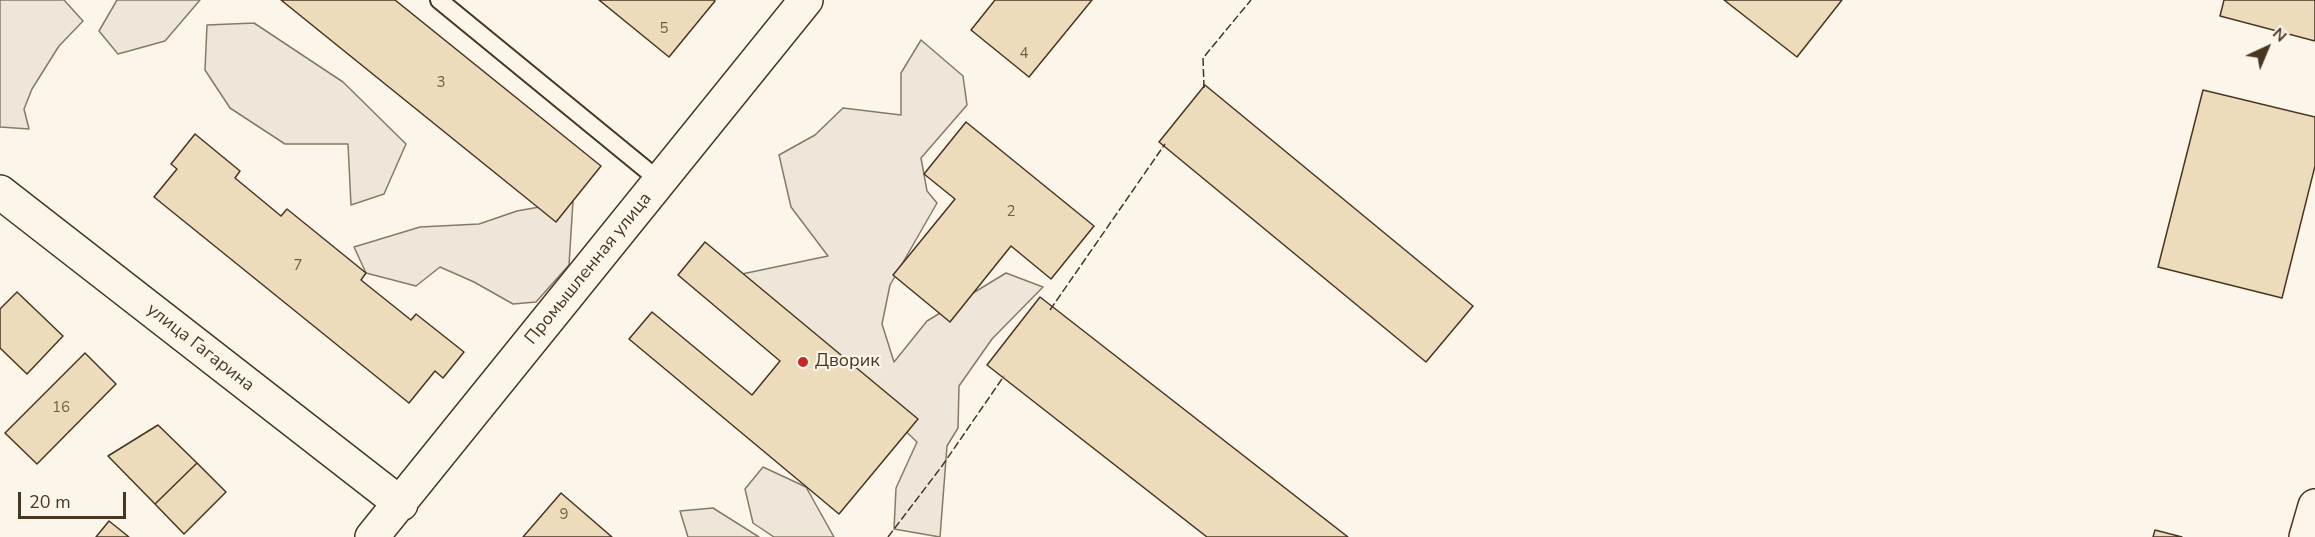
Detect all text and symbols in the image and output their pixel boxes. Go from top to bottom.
north arrow [2237,18,2297,78]
house number: 5 [660,20,668,38]
text: N [2268,23,2291,47]
house number: 4 [1020,45,1028,63]
house number: 3 [437,74,445,92]
street label: Промышленная улица [521,189,657,349]
house number: 2 [1007,203,1015,221]
house number: 7 [294,257,302,275]
street label: улица Гагарина [142,299,258,397]
place label: Дворик [815,351,880,373]
marker: Дворик [796,355,810,369]
house number: 16 [52,399,70,417]
scale bar [21,480,129,518]
text: 20 m [29,490,71,514]
house number: 9 [560,506,568,524]

